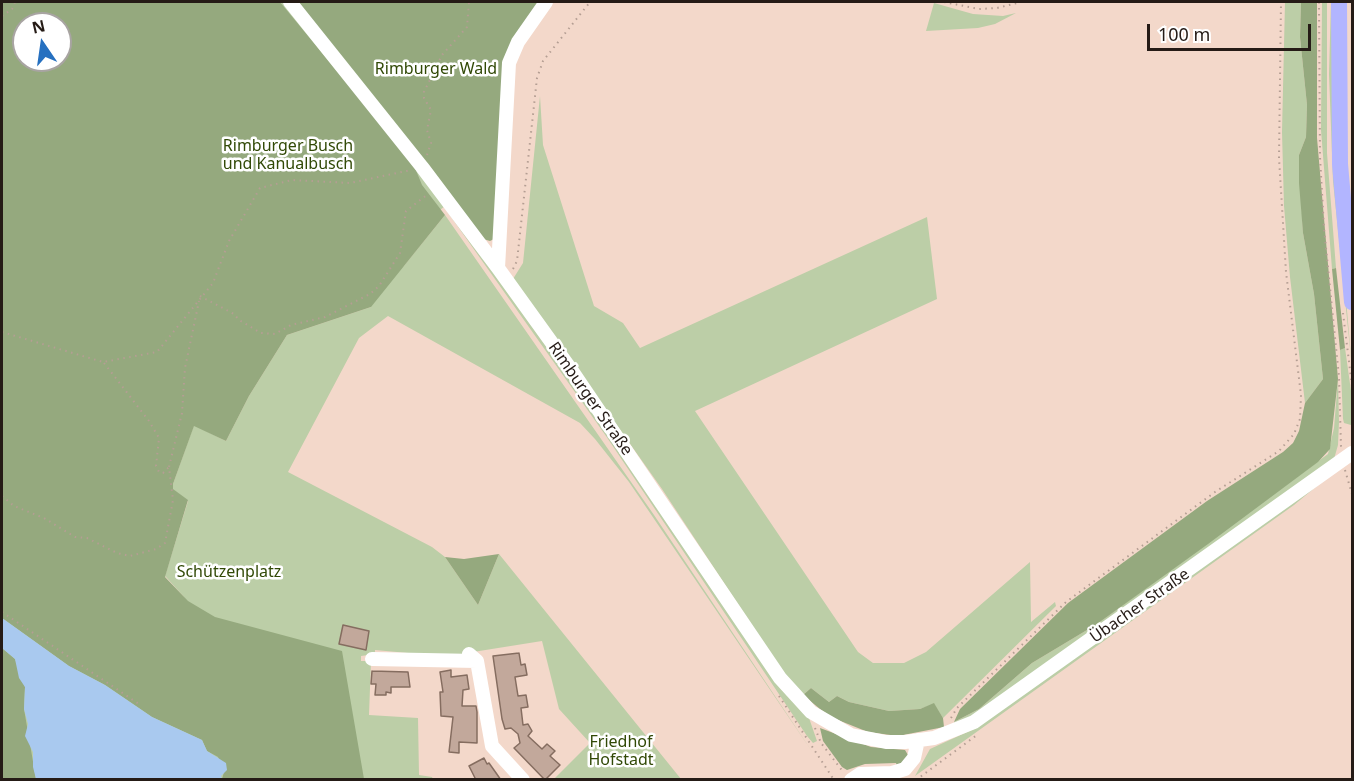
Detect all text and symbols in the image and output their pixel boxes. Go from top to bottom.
north arrow [12,12,72,72]
scale bar [1150,12,1314,50]
text: N [30,14,47,39]
text: 100 m [1158,22,1210,46]
park label: Rimburger Wald [375,59,497,79]
park label: Rimburger Busch und Kanualbusch [223,136,353,174]
street label: Rimburger Straße [544,339,636,459]
park label: Schützenplatz [177,562,281,582]
street label: Übacher Straße [1087,565,1193,647]
park label: Friedhof Hofstadt [588,732,654,770]

